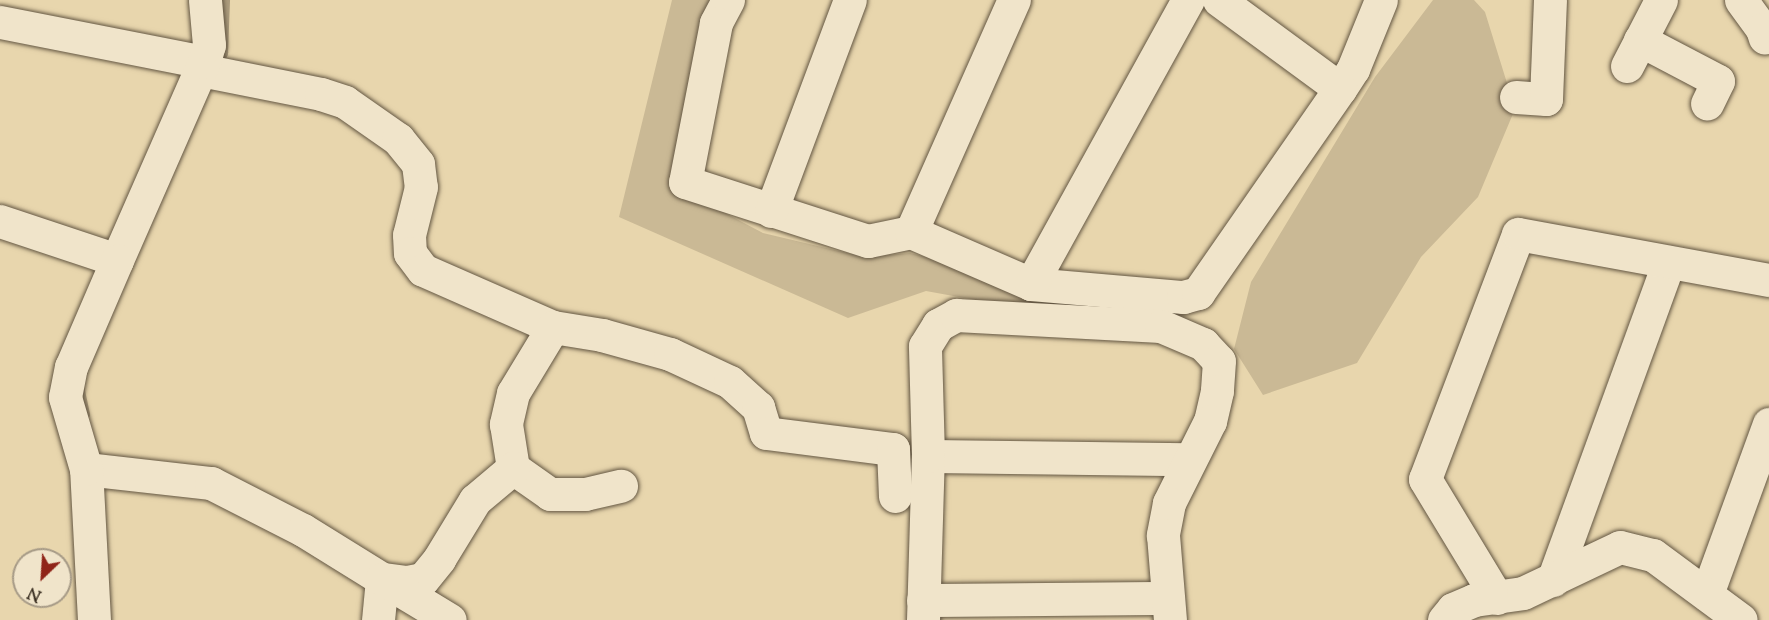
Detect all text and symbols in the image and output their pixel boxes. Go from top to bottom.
north arrow [12,548,72,608]
text: N [24,580,46,606]

